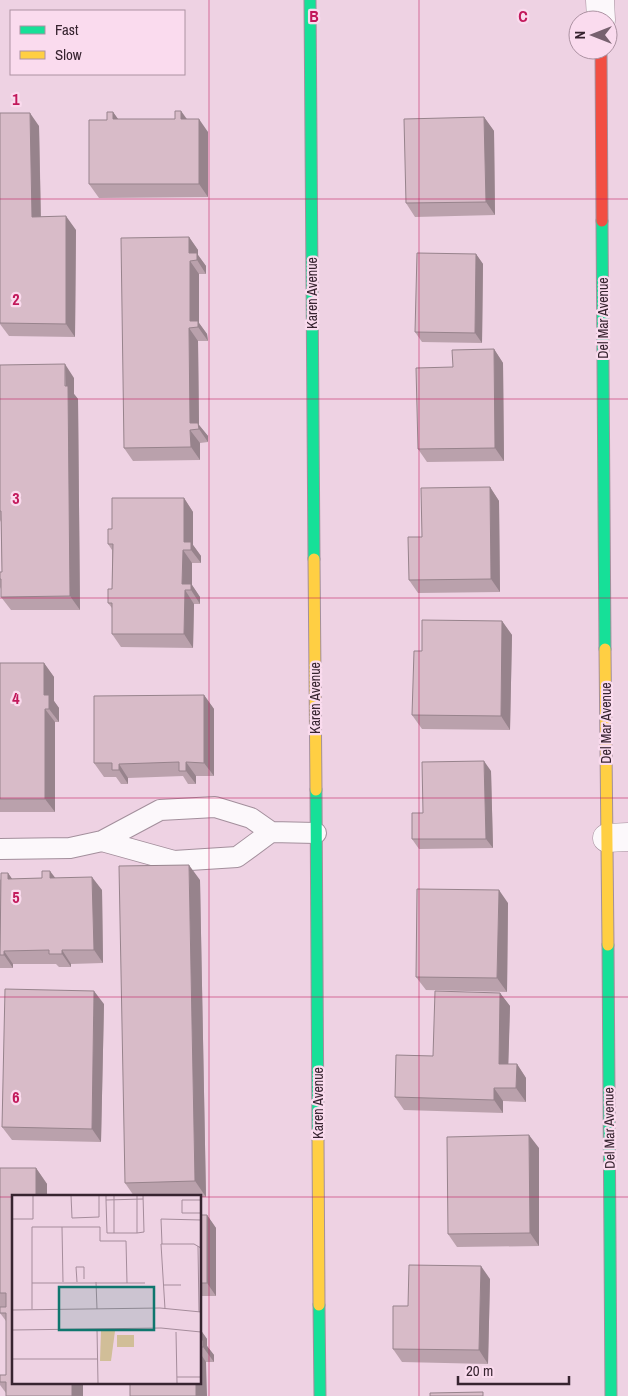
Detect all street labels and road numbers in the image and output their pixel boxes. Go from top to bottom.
street label: Karen Avenue [303,257,321,329]
street label: Del Mar Avenue [594,277,612,359]
street label: Karen Avenue [306,662,324,734]
street label: Del Mar Avenue [597,682,615,764]
street label: Karen Avenue [309,1067,327,1139]
street label: Del Mar Avenue [599,1087,619,1169]

